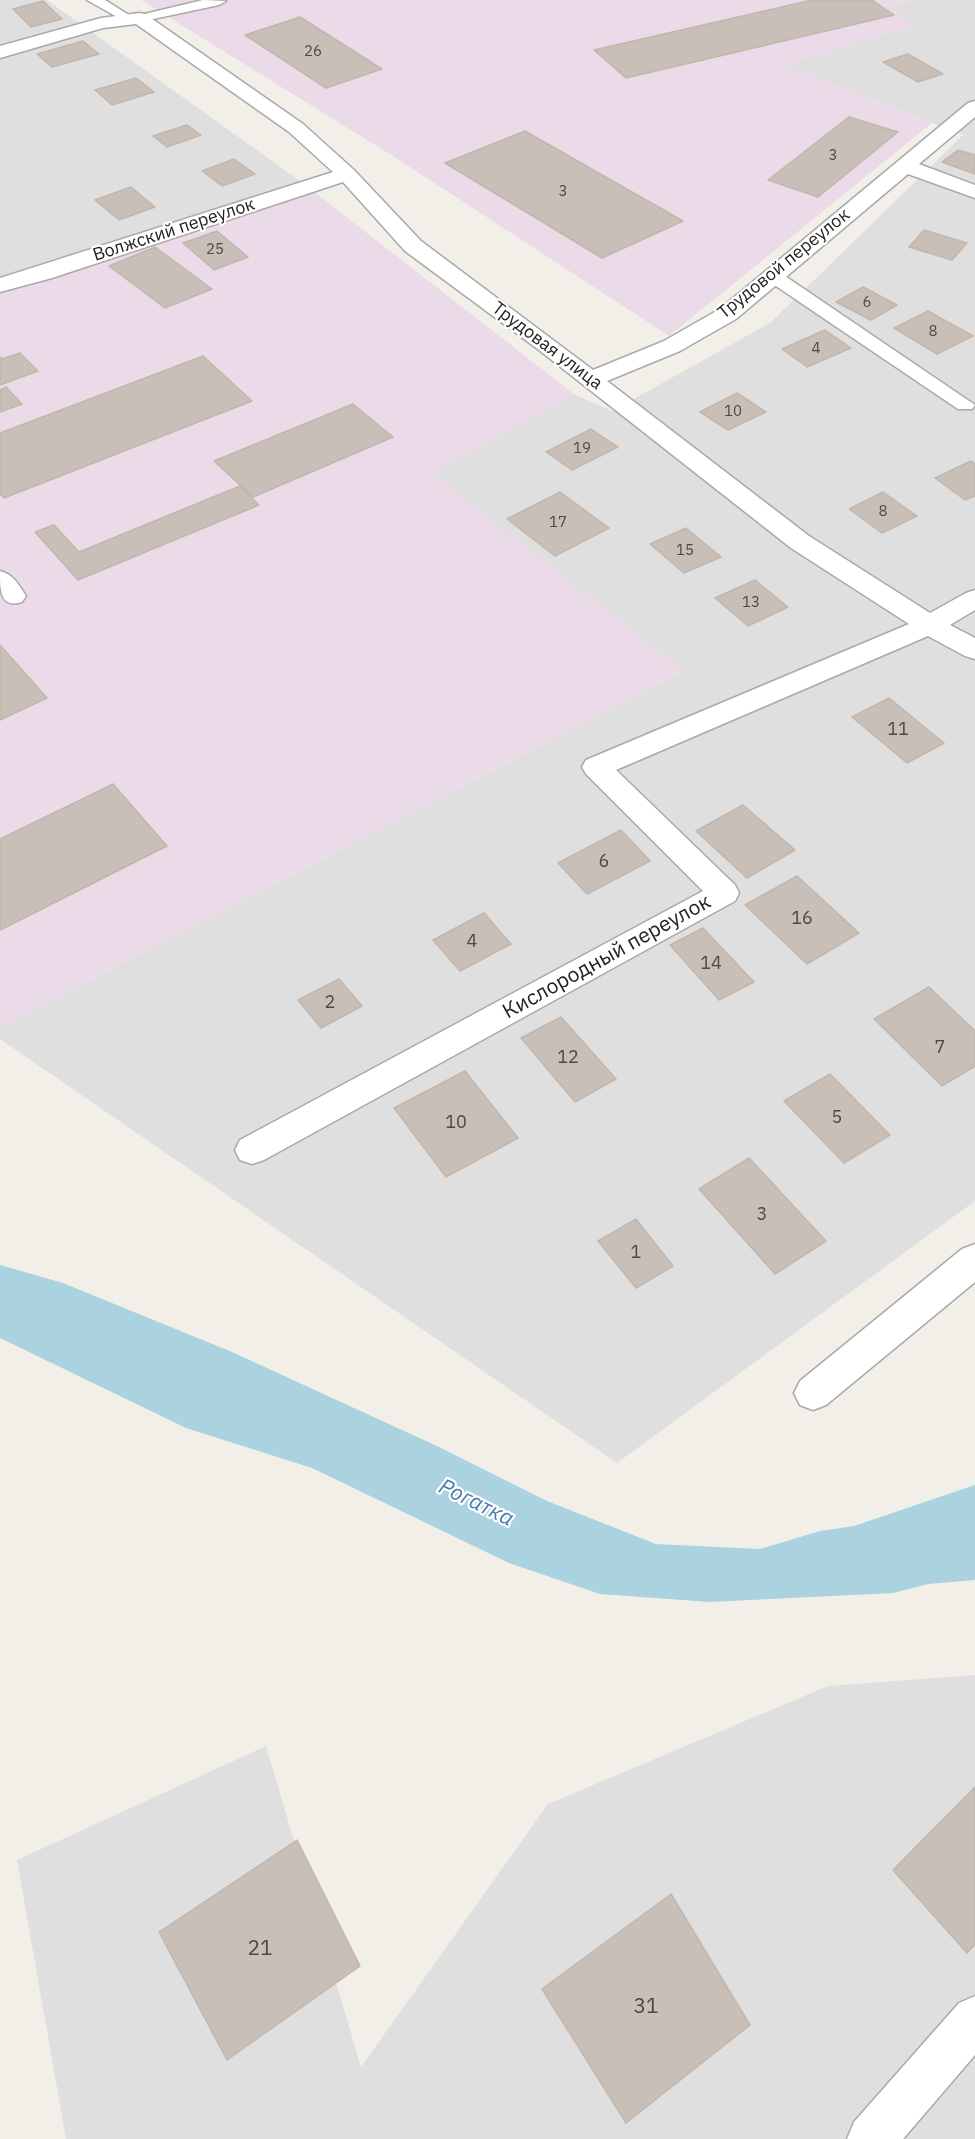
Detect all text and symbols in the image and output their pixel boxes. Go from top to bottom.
house number: 26 [304,43,322,61]
house number: 3 [829,147,837,165]
house number: 3 [559,183,567,201]
street label: Волжский переулок [90,194,258,266]
street label: Трудовой переулок [714,204,854,324]
house number: 25 [206,241,224,259]
house number: 6 [863,294,871,312]
street label: Трудовая улица [488,297,606,395]
house number: 8 [929,323,937,341]
house number: 4 [812,340,820,358]
house number: 10 [724,403,742,421]
house number: 19 [573,440,591,458]
house number: 8 [879,503,887,521]
house number: 17 [549,514,567,532]
house number: 15 [676,542,694,560]
house number: 13 [742,594,760,612]
house number: 11 [887,719,909,741]
house number: 6 [599,851,609,873]
street label: Кислородный переулок [499,889,715,1025]
house number: 16 [791,908,813,930]
house number: 4 [467,931,477,953]
house number: 14 [700,953,722,975]
house number: 2 [325,992,335,1014]
house number: 7 [935,1037,945,1059]
house number: 12 [557,1047,579,1069]
house number: 5 [832,1107,842,1129]
house number: 10 [445,1112,467,1134]
house number: 3 [757,1204,767,1226]
house number: 1 [631,1242,641,1264]
water label: Рогатка [434,1474,518,1532]
house number: 21 [247,1936,273,1962]
house number: 31 [633,1994,659,2020]

